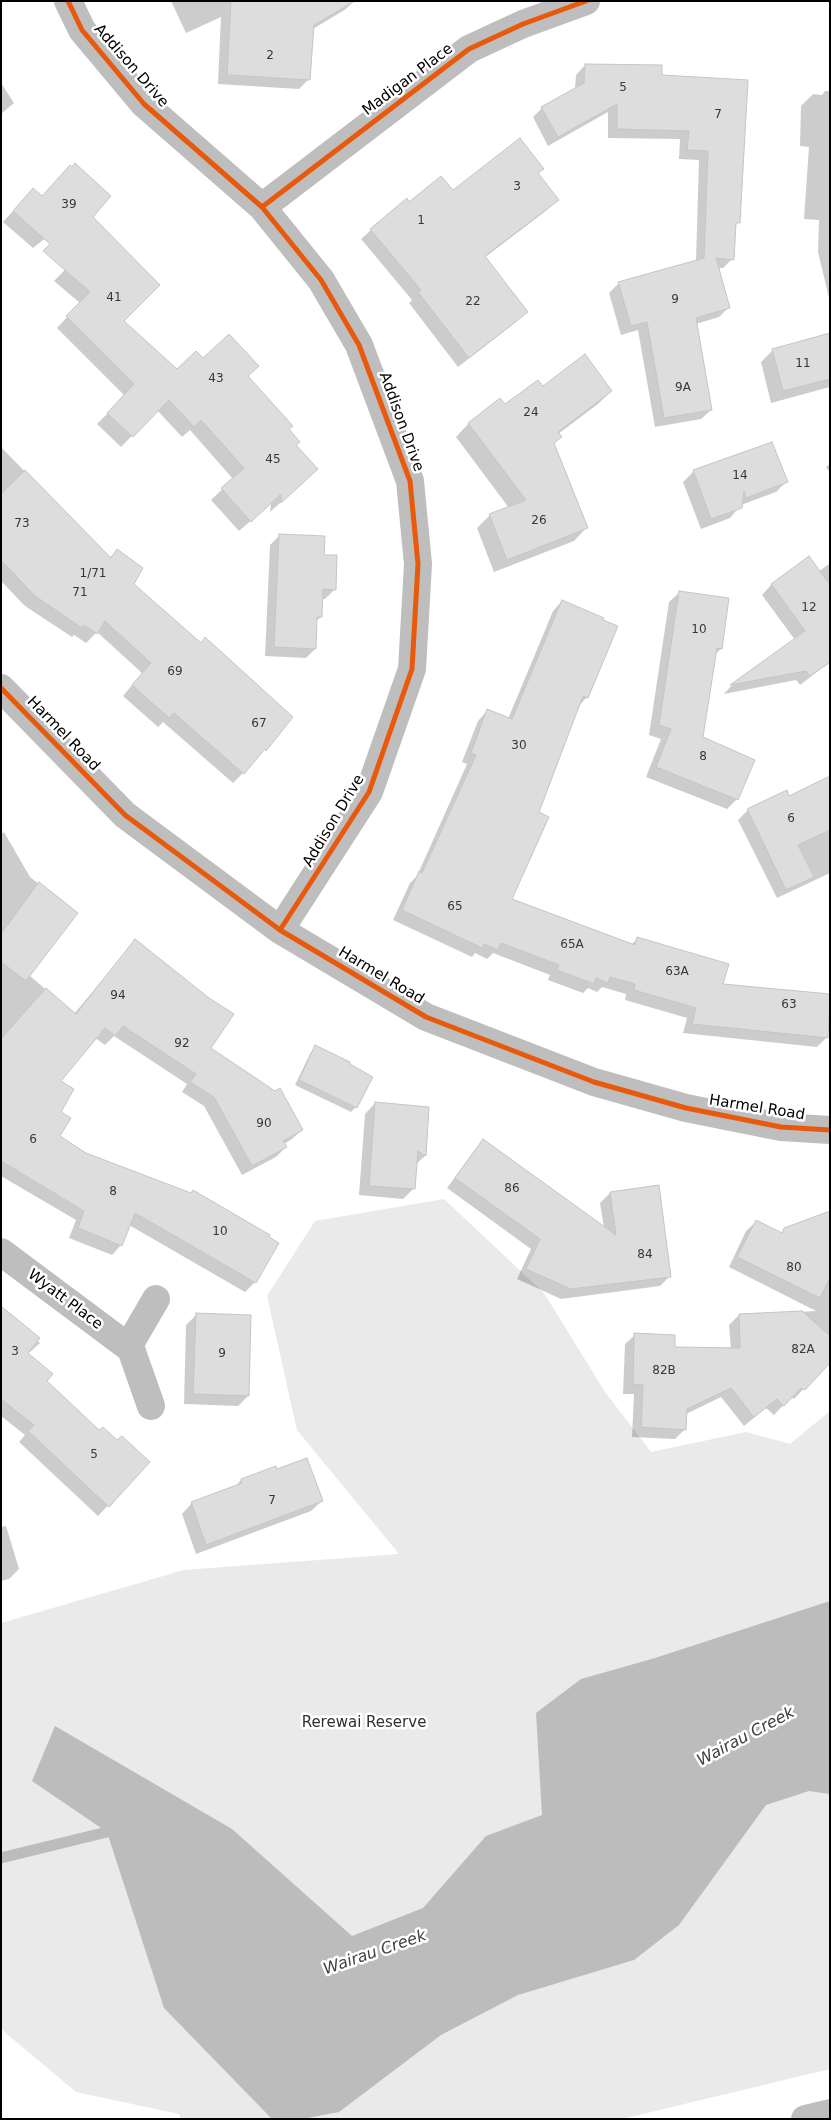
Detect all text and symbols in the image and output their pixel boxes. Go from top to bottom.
street label: Addison Drive [90,21,172,111]
street label: Madigan Place [359,40,457,120]
house number: 2 [266,49,274,63]
house number: 5 [619,81,627,95]
house number: 7 [714,108,722,122]
house number: 3 [513,180,521,194]
house number: 39 [61,198,77,212]
house number: 1 [417,214,425,228]
house number: 41 [106,291,122,305]
house number: 9 [671,293,679,307]
house number: 22 [465,295,481,309]
house number: 11 [795,357,811,371]
street label: Addison Drive [375,370,427,474]
house number: 43 [208,372,224,386]
house number: 9A [675,381,691,395]
house number: 24 [523,406,539,420]
house number: 45 [265,453,281,467]
house number: 14 [732,469,748,483]
house number: 26 [531,514,547,528]
house number: 73 [14,517,30,531]
house number: 1/71 [80,567,106,581]
house number: 71 [72,586,88,600]
house number: 12 [801,601,817,615]
house number: 10 [691,623,707,637]
house number: 69 [167,665,183,679]
street label: Harmel Road [23,693,103,775]
house number: 67 [251,717,267,731]
house number: 30 [511,739,527,753]
house number: 8 [699,750,707,764]
street label: Addison Drive [299,772,369,870]
house number: 6 [787,812,795,826]
house number: 65 [447,900,463,914]
house number: 65A [560,938,584,952]
street label: Harmel Road [335,943,427,1009]
house number: 63A [665,965,689,979]
house number: 94 [110,989,126,1003]
house number: 63 [781,998,797,1012]
house number: 92 [174,1037,190,1051]
street label: Harmel Road [708,1092,806,1124]
house number: 90 [256,1117,272,1131]
house number: 6 [29,1133,37,1147]
house number: 86 [504,1182,520,1196]
house number: 8 [109,1185,117,1199]
house number: 10 [212,1225,228,1239]
house number: 84 [637,1248,653,1262]
house number: 80 [786,1261,802,1275]
street label: Wyatt Place [24,1266,106,1334]
house number: 82A [791,1343,815,1357]
house number: 3 [11,1345,19,1359]
house number: 9 [218,1347,226,1361]
house number: 82B [652,1364,676,1378]
house number: 5 [90,1448,98,1462]
house number: 7 [268,1494,276,1508]
water label: Wairau Creek [694,1703,798,1771]
park label: Rerewai Reserve [302,1714,426,1732]
water label: Wairau Creek [321,1926,429,1980]

